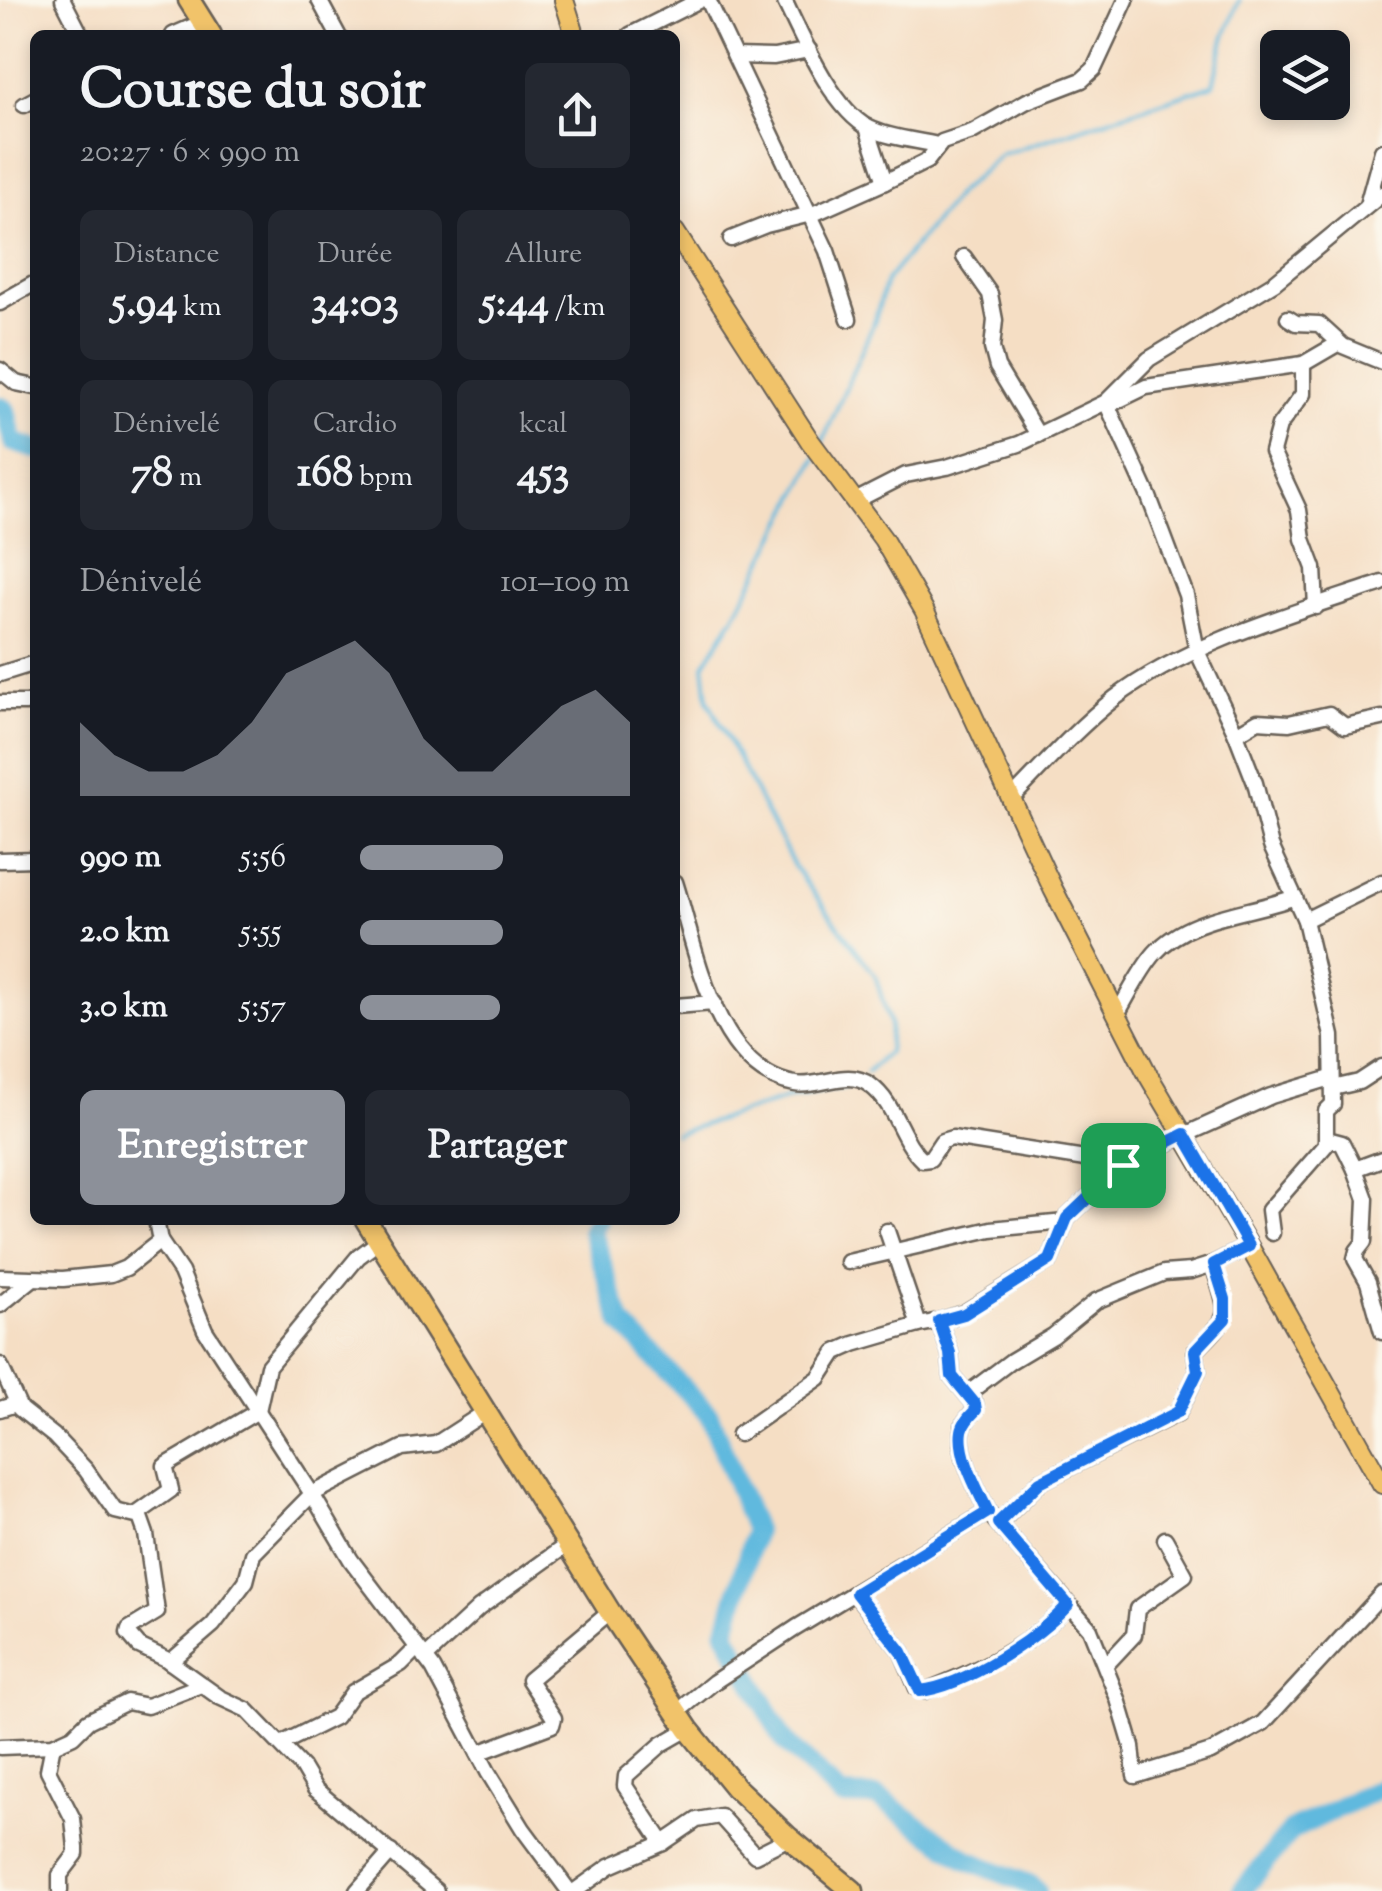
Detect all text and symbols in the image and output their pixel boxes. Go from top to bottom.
map controls [1260,30,1350,120]
button: layers [1260,30,1350,120]
text: Course du soir [80,53,426,132]
button: share [525,63,630,168]
text: 20:27 · 6 × 990 m [80,130,300,176]
text: Distance [114,235,219,275]
text: Durée [318,235,392,275]
text: Allure [504,235,582,275]
text: 5.94 [112,275,177,335]
text: 34:03 [311,275,399,335]
text: 5:44 [481,275,549,335]
text: km [177,288,222,328]
text: /km [549,288,605,328]
text: Dénivelé [113,405,220,445]
text: Cardio [313,405,397,445]
text: kcal [519,405,567,445]
text: 78 [131,445,173,505]
text: 168 [297,445,353,505]
text: 453 [517,445,570,505]
text: m [173,458,202,498]
text: bpm [353,458,413,498]
text: Dénivelé [80,560,202,606]
text: 101–109 m [500,560,630,606]
text: 990 m [80,835,161,881]
text: 5:56 [240,835,286,881]
text: 2.0 km [80,910,170,956]
text: 5:55 [240,910,281,956]
text: 3.0 km [80,985,168,1031]
text: 5:57 [240,985,286,1031]
button: Enregistrer [80,1090,345,1205]
button: Partager [365,1090,630,1205]
pin [1081,1123,1166,1208]
icon: arrive [1096,1138,1151,1193]

